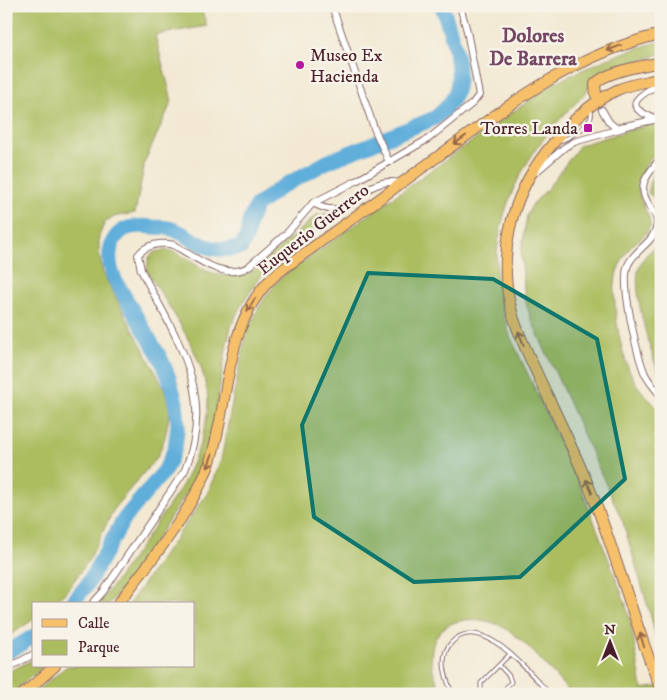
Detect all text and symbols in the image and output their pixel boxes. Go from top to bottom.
district label: Dolores De Barrera [489,24,577,72]
one-way arrow [607,44,622,53]
place label: Museo Ex Hacienda [310,45,383,88]
marker: Museo Ex Hacienda [294,59,306,71]
place label: Torres Landa [480,118,578,140]
marker: Torres Landa [582,122,594,134]
one-way arrow [453,135,467,145]
street label: Euquerio Guerrero [253,179,374,280]
one-way arrow [246,297,256,311]
one-way arrow [516,331,525,347]
one-way arrow [205,453,214,468]
one-way arrow [583,479,593,494]
legend [32,602,195,668]
text: Calle [78,614,110,633]
north arrow [584,618,634,668]
text: N [604,621,616,639]
one-way arrow [637,632,647,648]
text: Parque [78,638,119,657]

